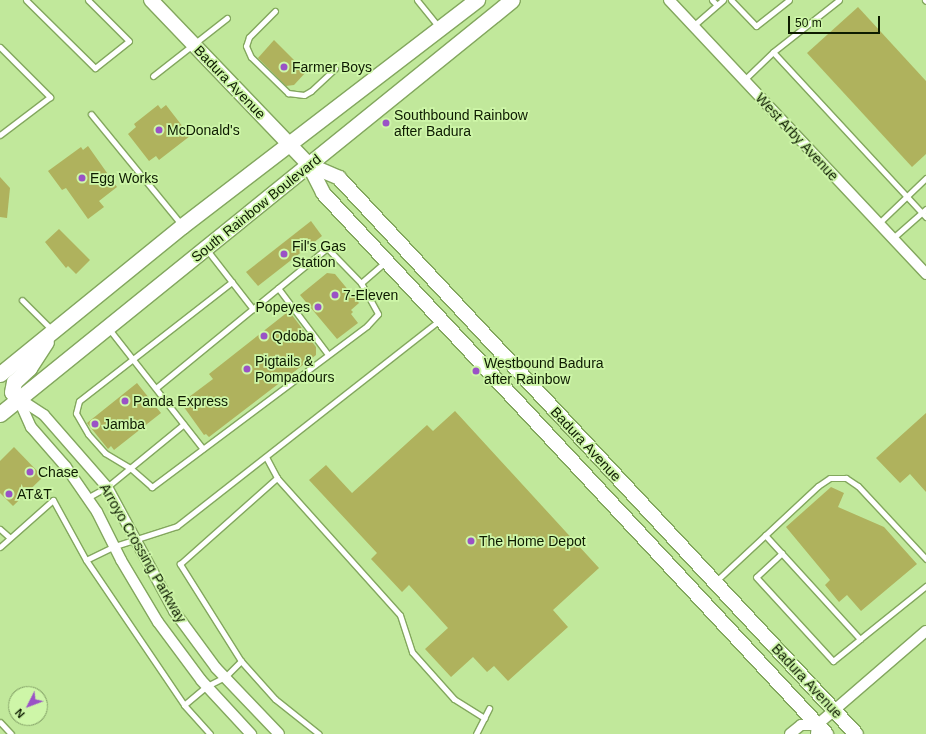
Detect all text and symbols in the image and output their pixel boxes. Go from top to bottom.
scale bar [790,8,882,34]
text: 50 m [795,16,822,30]
street label: Badura Avenue [191,42,269,122]
place label: Farmer Boys [292,59,372,75]
marker: Farmer Boys [279,62,289,72]
street label: West Arby Avenue [751,89,843,185]
place label: Southbound Rainbow after Badura [394,107,528,140]
marker: Southbound Rainbow after Badura [381,118,391,128]
place label: McDonald's [167,122,240,138]
marker: McDonald's [154,125,164,135]
street label: South Rainbow Boulevard [188,151,324,265]
place label: Egg Works [90,170,158,186]
marker: Egg Works [77,173,87,183]
place label: Fil's Gas Station [292,238,346,270]
marker: Fil's Gas Station [279,249,289,259]
place label: 7-Eleven [343,287,398,303]
marker: 7-Eleven [330,290,340,300]
place label: Popeyes [256,299,310,315]
marker: Popeyes [313,302,323,312]
place label: Qdoba [272,328,314,344]
marker: Qdoba [259,331,269,341]
place label: Pigtails & Pompadours [255,353,334,386]
place label: Westbound Badura after Rainbow [484,355,604,388]
marker: Pigtails & Pompadours [242,364,252,374]
marker: Westbound Badura after Rainbow [471,366,481,376]
place label: Panda Express [133,393,228,409]
marker: Panda Express [120,396,130,406]
street label: Badura Avenue [547,403,625,485]
place label: Jamba [103,416,145,432]
marker: Jamba [90,419,100,429]
place label: Chase [38,464,78,480]
marker: Chase [25,467,35,477]
street label: Arroyo Crossing Parkway [96,480,190,626]
place label: AT&T [17,486,52,502]
marker: AT&T [4,489,14,499]
place label: The Home Depot [479,533,586,549]
marker: The Home Depot [466,536,476,546]
street label: Badura Avenue [768,640,846,722]
north arrow [8,686,48,726]
text: N [13,706,27,720]

